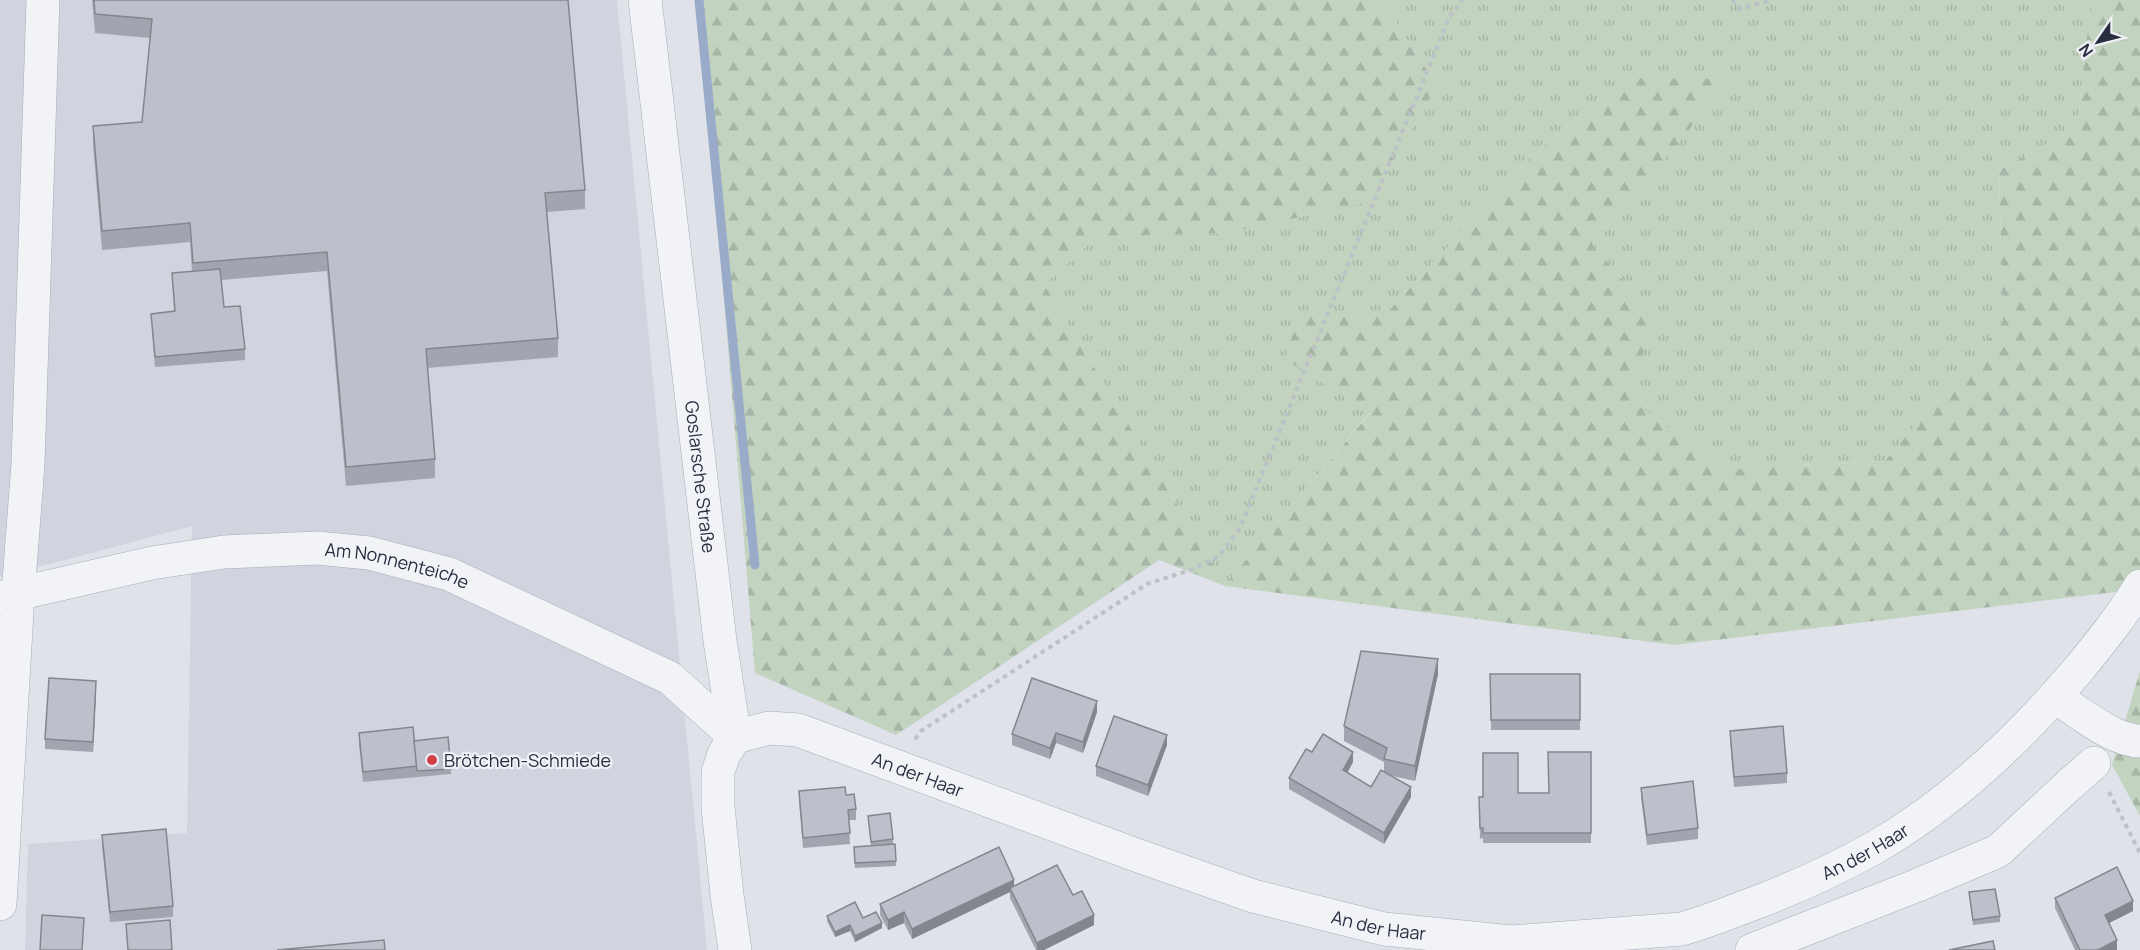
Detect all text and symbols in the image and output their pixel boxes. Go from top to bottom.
north arrow [2068,12,2128,72]
text: N [2073,40,2098,62]
street label: Goslarsche Straße [680,399,722,554]
street label: Am Nonnenteiche [324,537,473,594]
street label: An der Haar [869,746,967,802]
place label: Brötchen-Schmiede [444,748,611,772]
marker: Brötchen-Schmiede [425,753,439,767]
street label: An der Haar [1818,817,1914,885]
street label: An der Haar [1329,904,1428,945]

